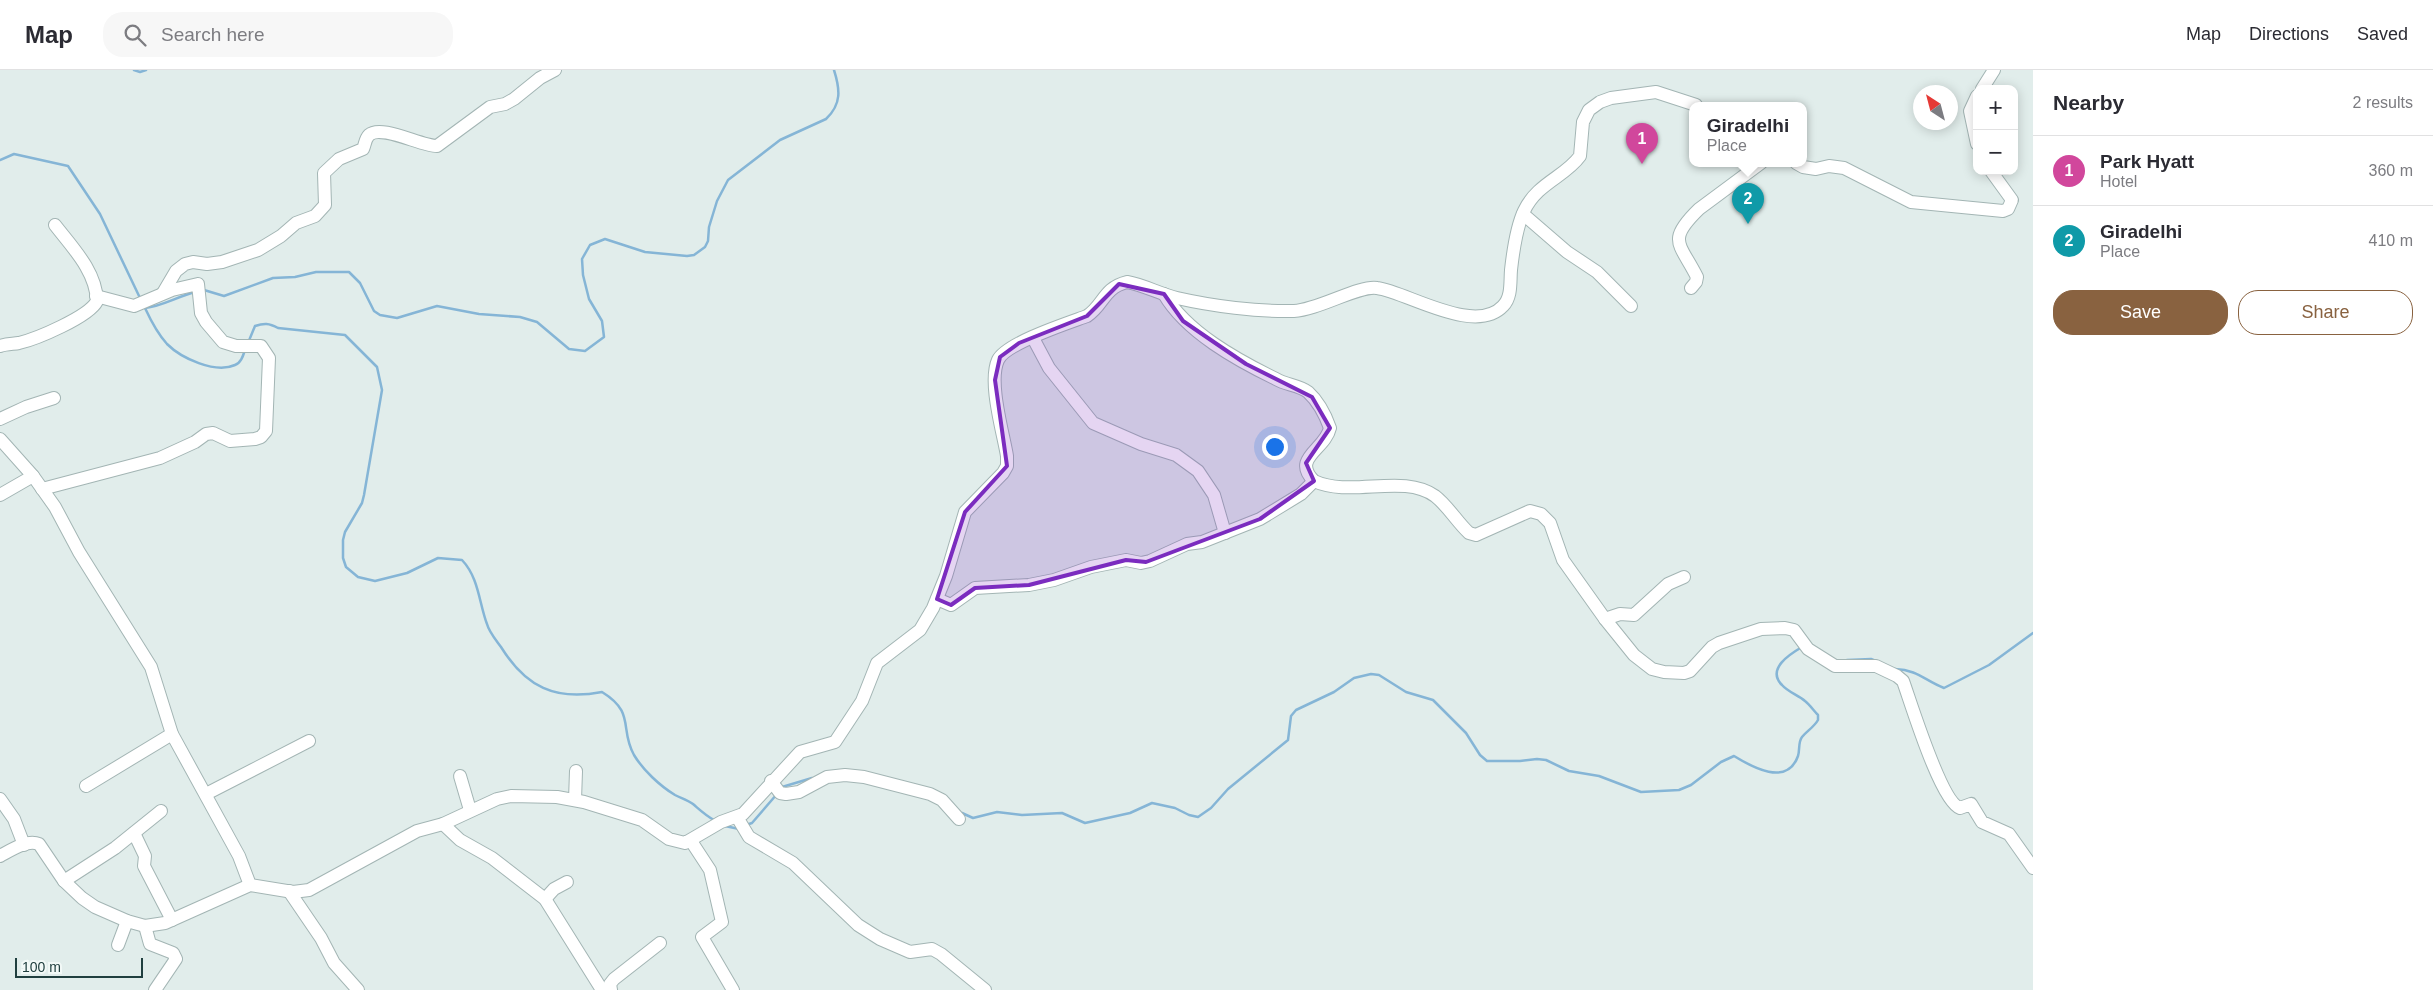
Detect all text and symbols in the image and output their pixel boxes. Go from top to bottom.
search box [103,12,453,57]
text: Map [25,21,73,48]
icon: search [121,21,149,49]
text: Search here [161,24,265,45]
text: Map [2186,24,2221,44]
text: Directions [2249,24,2329,44]
text: Saved [2357,24,2408,44]
north arrow [1913,85,1958,130]
map controls [1973,85,2018,175]
button: + [1973,85,2018,130]
text: Nearby [2053,91,2124,114]
text: 2 results [2353,94,2413,111]
popup [1689,102,1807,167]
text: Giradelhi [1707,115,1789,136]
pin: 1 [1626,123,1658,164]
button: − [1973,130,2018,175]
text: Place [1707,137,1747,154]
text: Park Hyatt [2100,151,2194,172]
text: 1 [2065,162,2073,179]
text: 360 m [2369,162,2413,179]
text: Hotel [2100,173,2137,190]
pin: 2 [1732,183,1764,224]
text: Giradelhi [2100,221,2182,242]
text: 2 [2065,232,2073,249]
text: 410 m [2369,232,2413,249]
text: Place [2100,243,2140,260]
button: Save [2053,290,2228,335]
button: Share [2238,290,2413,335]
your location [1262,434,1288,460]
scale bar [15,955,142,978]
text: 100 m [22,959,61,975]

